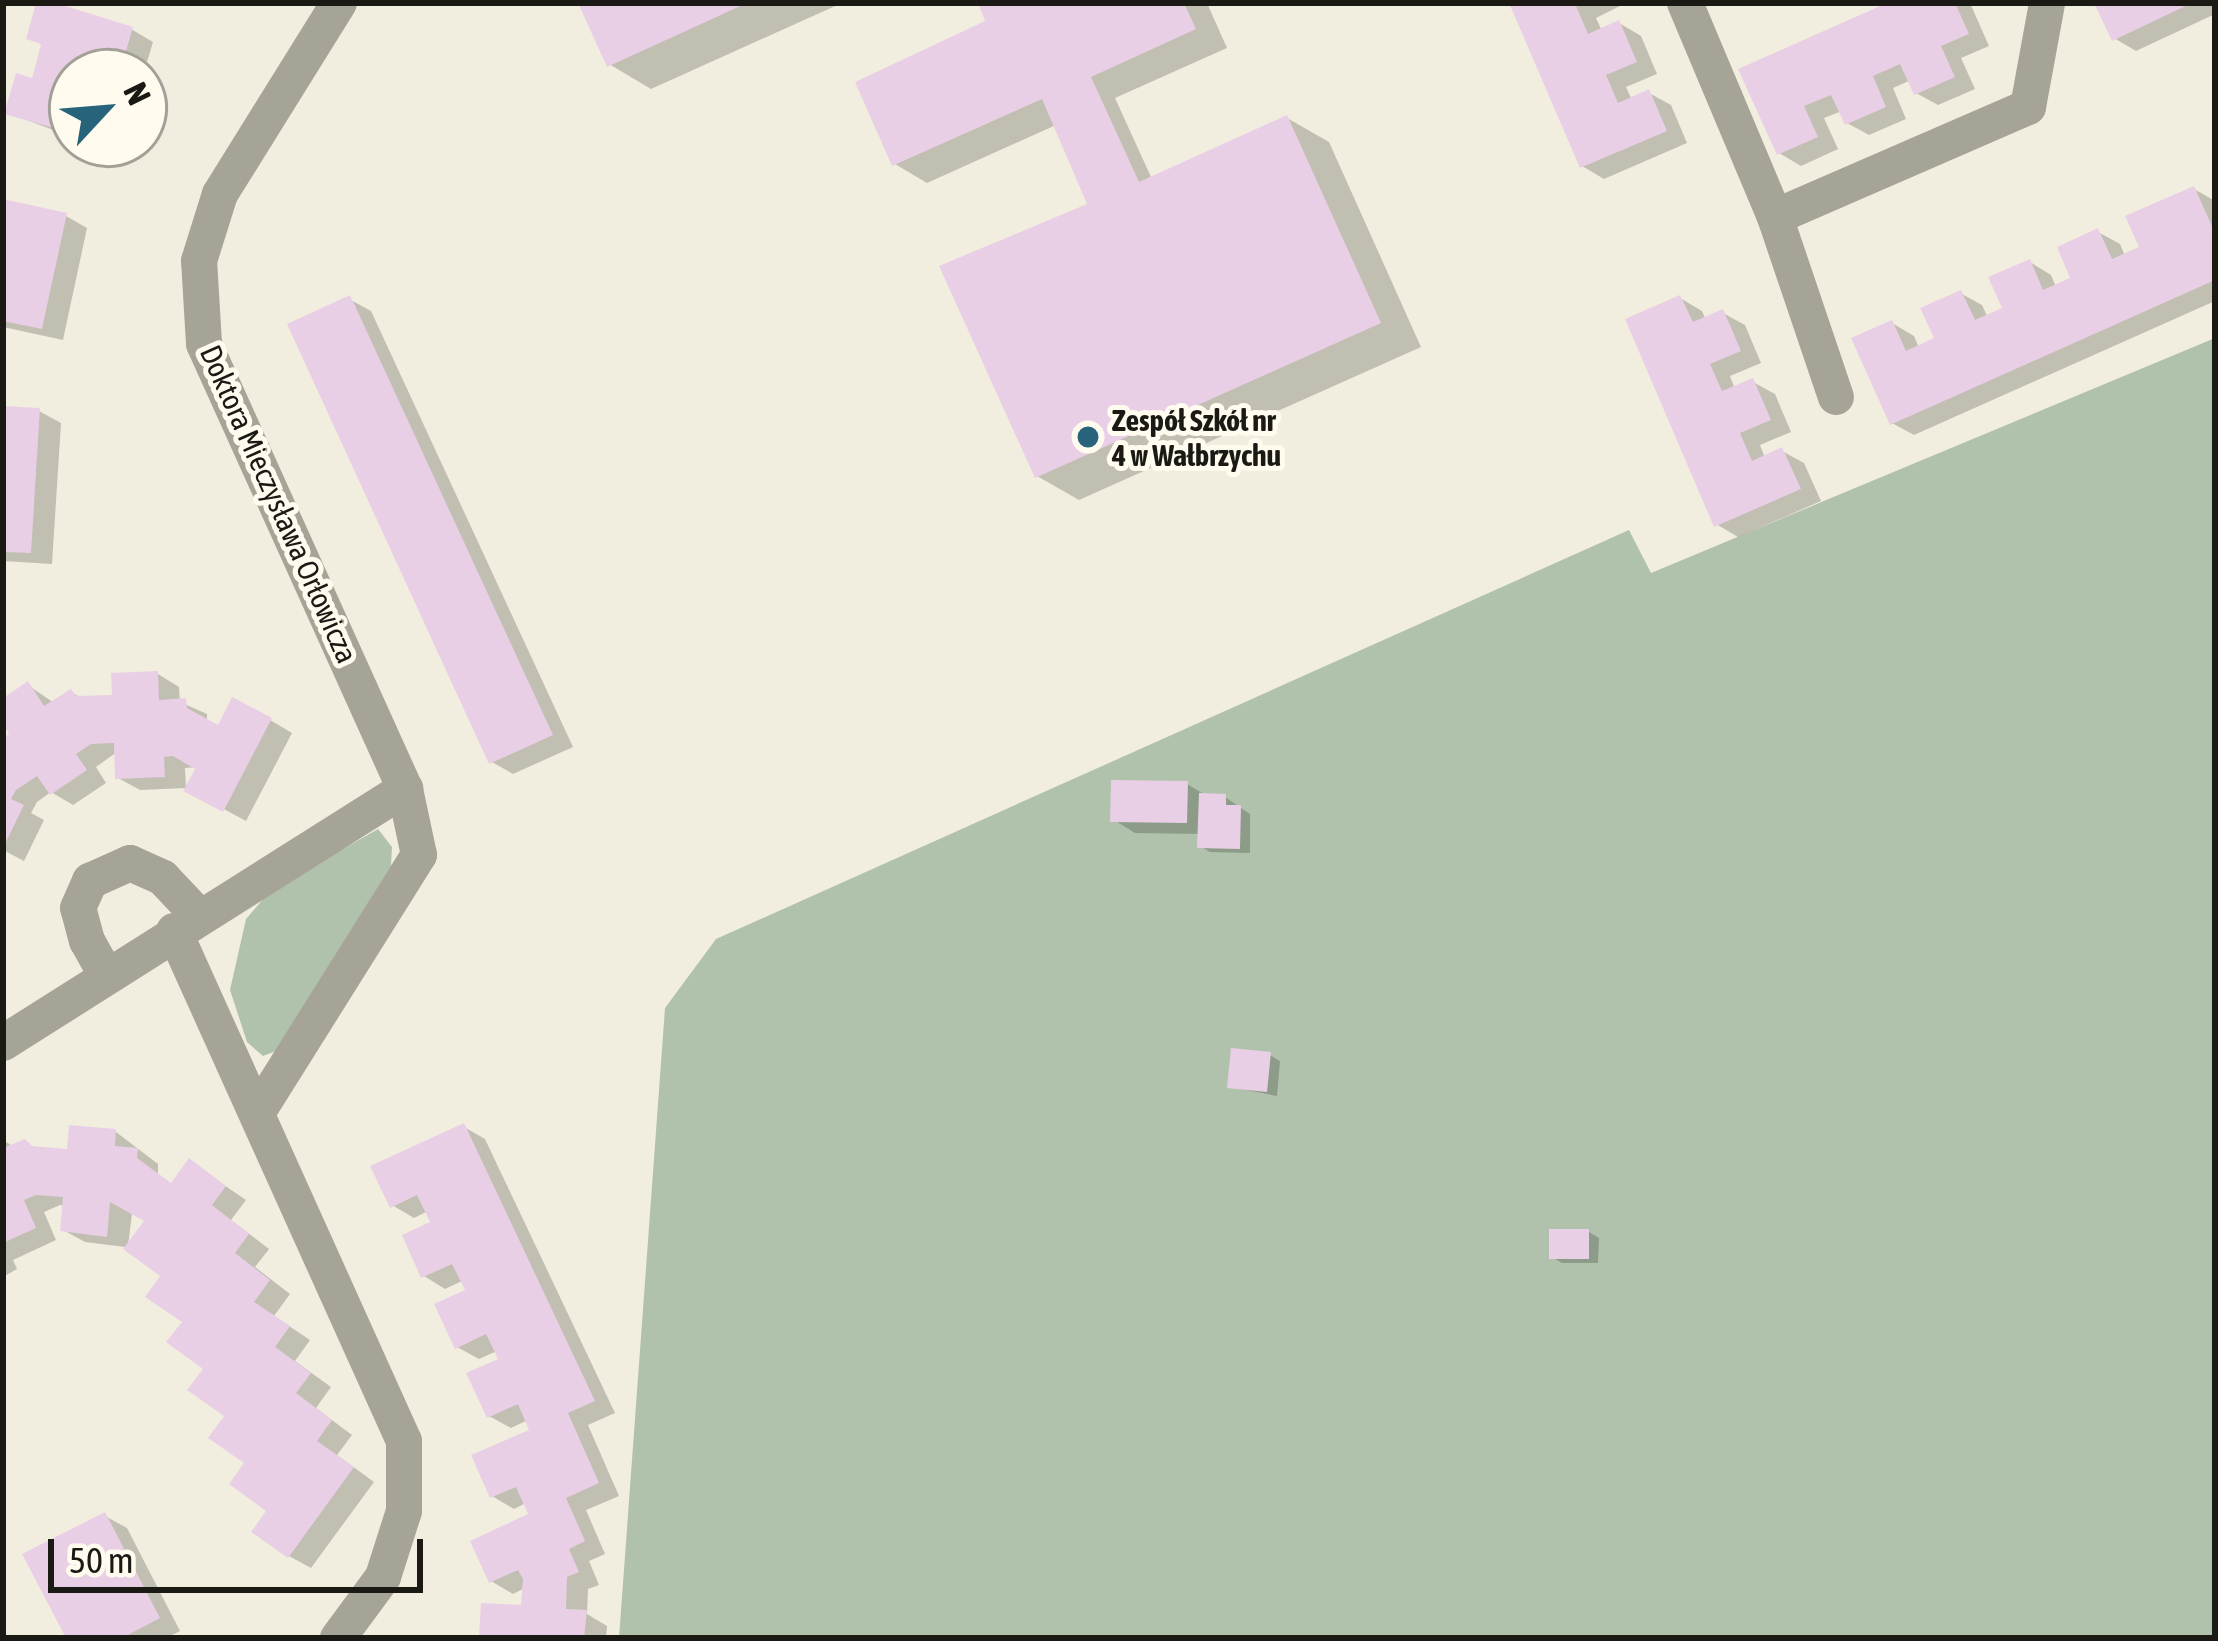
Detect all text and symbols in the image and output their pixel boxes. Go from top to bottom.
north arrow [48,48,168,168]
text: N [116,76,159,111]
street label: Doktora Mieczysława Orłowicza [193,339,365,669]
place label: Zespół Szkół nr 4 w Wałbrzychu [1112,402,1281,472]
marker: Zespół Szkół nr 4 w Wałbrzychu [1075,424,1101,450]
scale bar [54,1515,429,1589]
text: 50 m [69,1539,134,1581]

